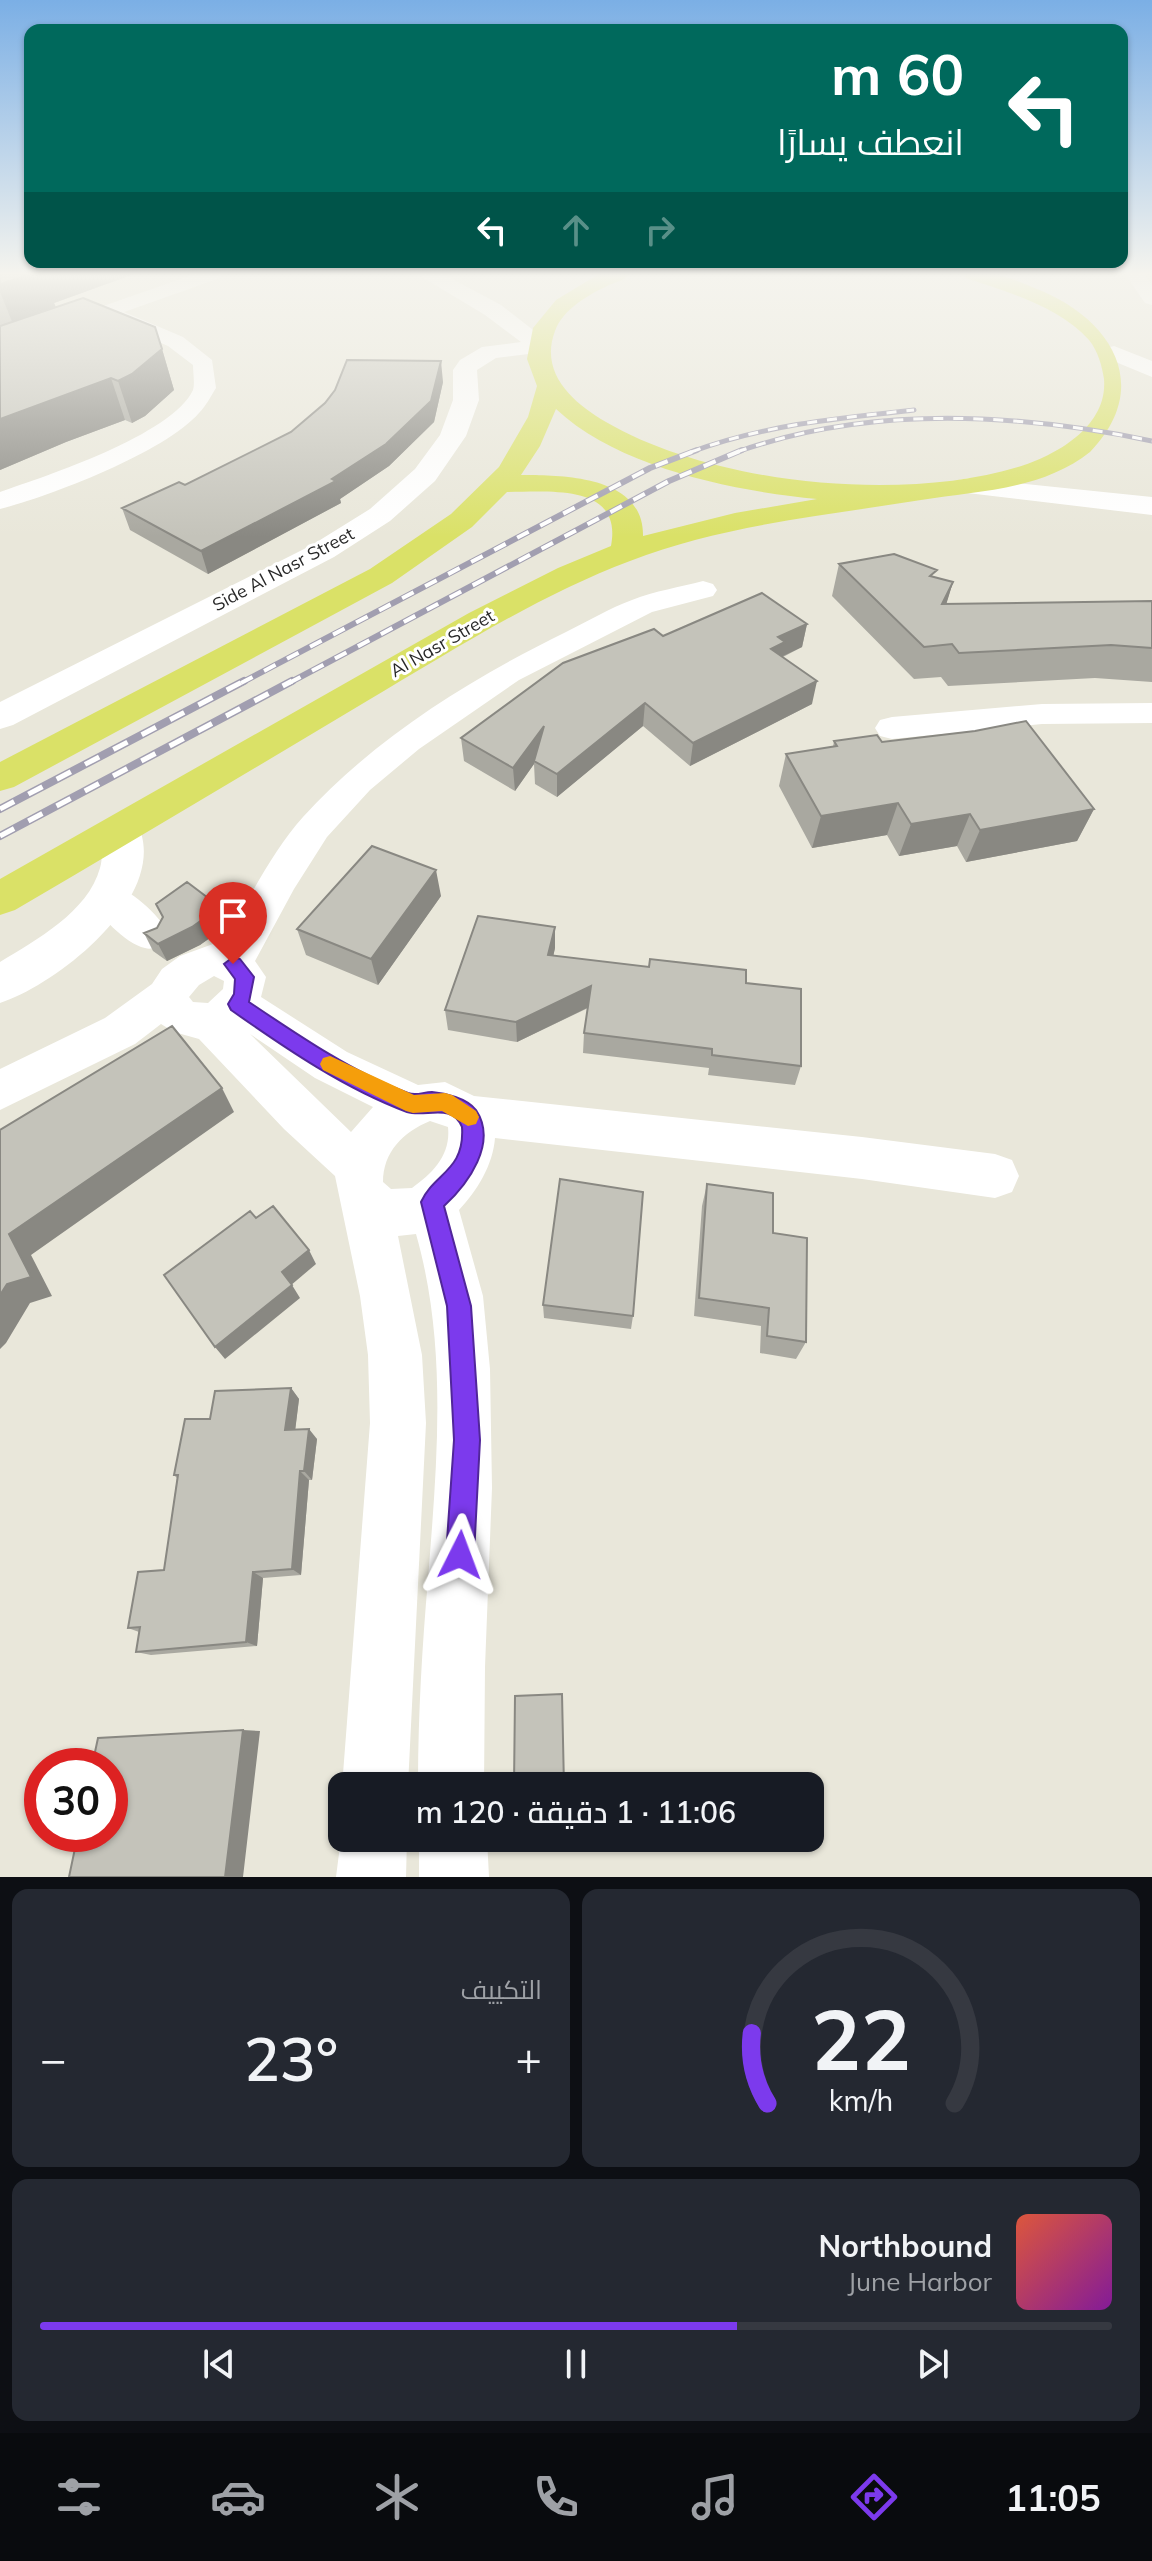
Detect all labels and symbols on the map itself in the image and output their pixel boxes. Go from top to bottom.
street label: Side Al Nasr Street [208,522,358,616]
street label: Al Nasr Street [386,604,498,682]
pin [199,882,267,964]
position arrow [418,1513,502,1597]
speed limit sign: 30 [24,1748,128,1852]

